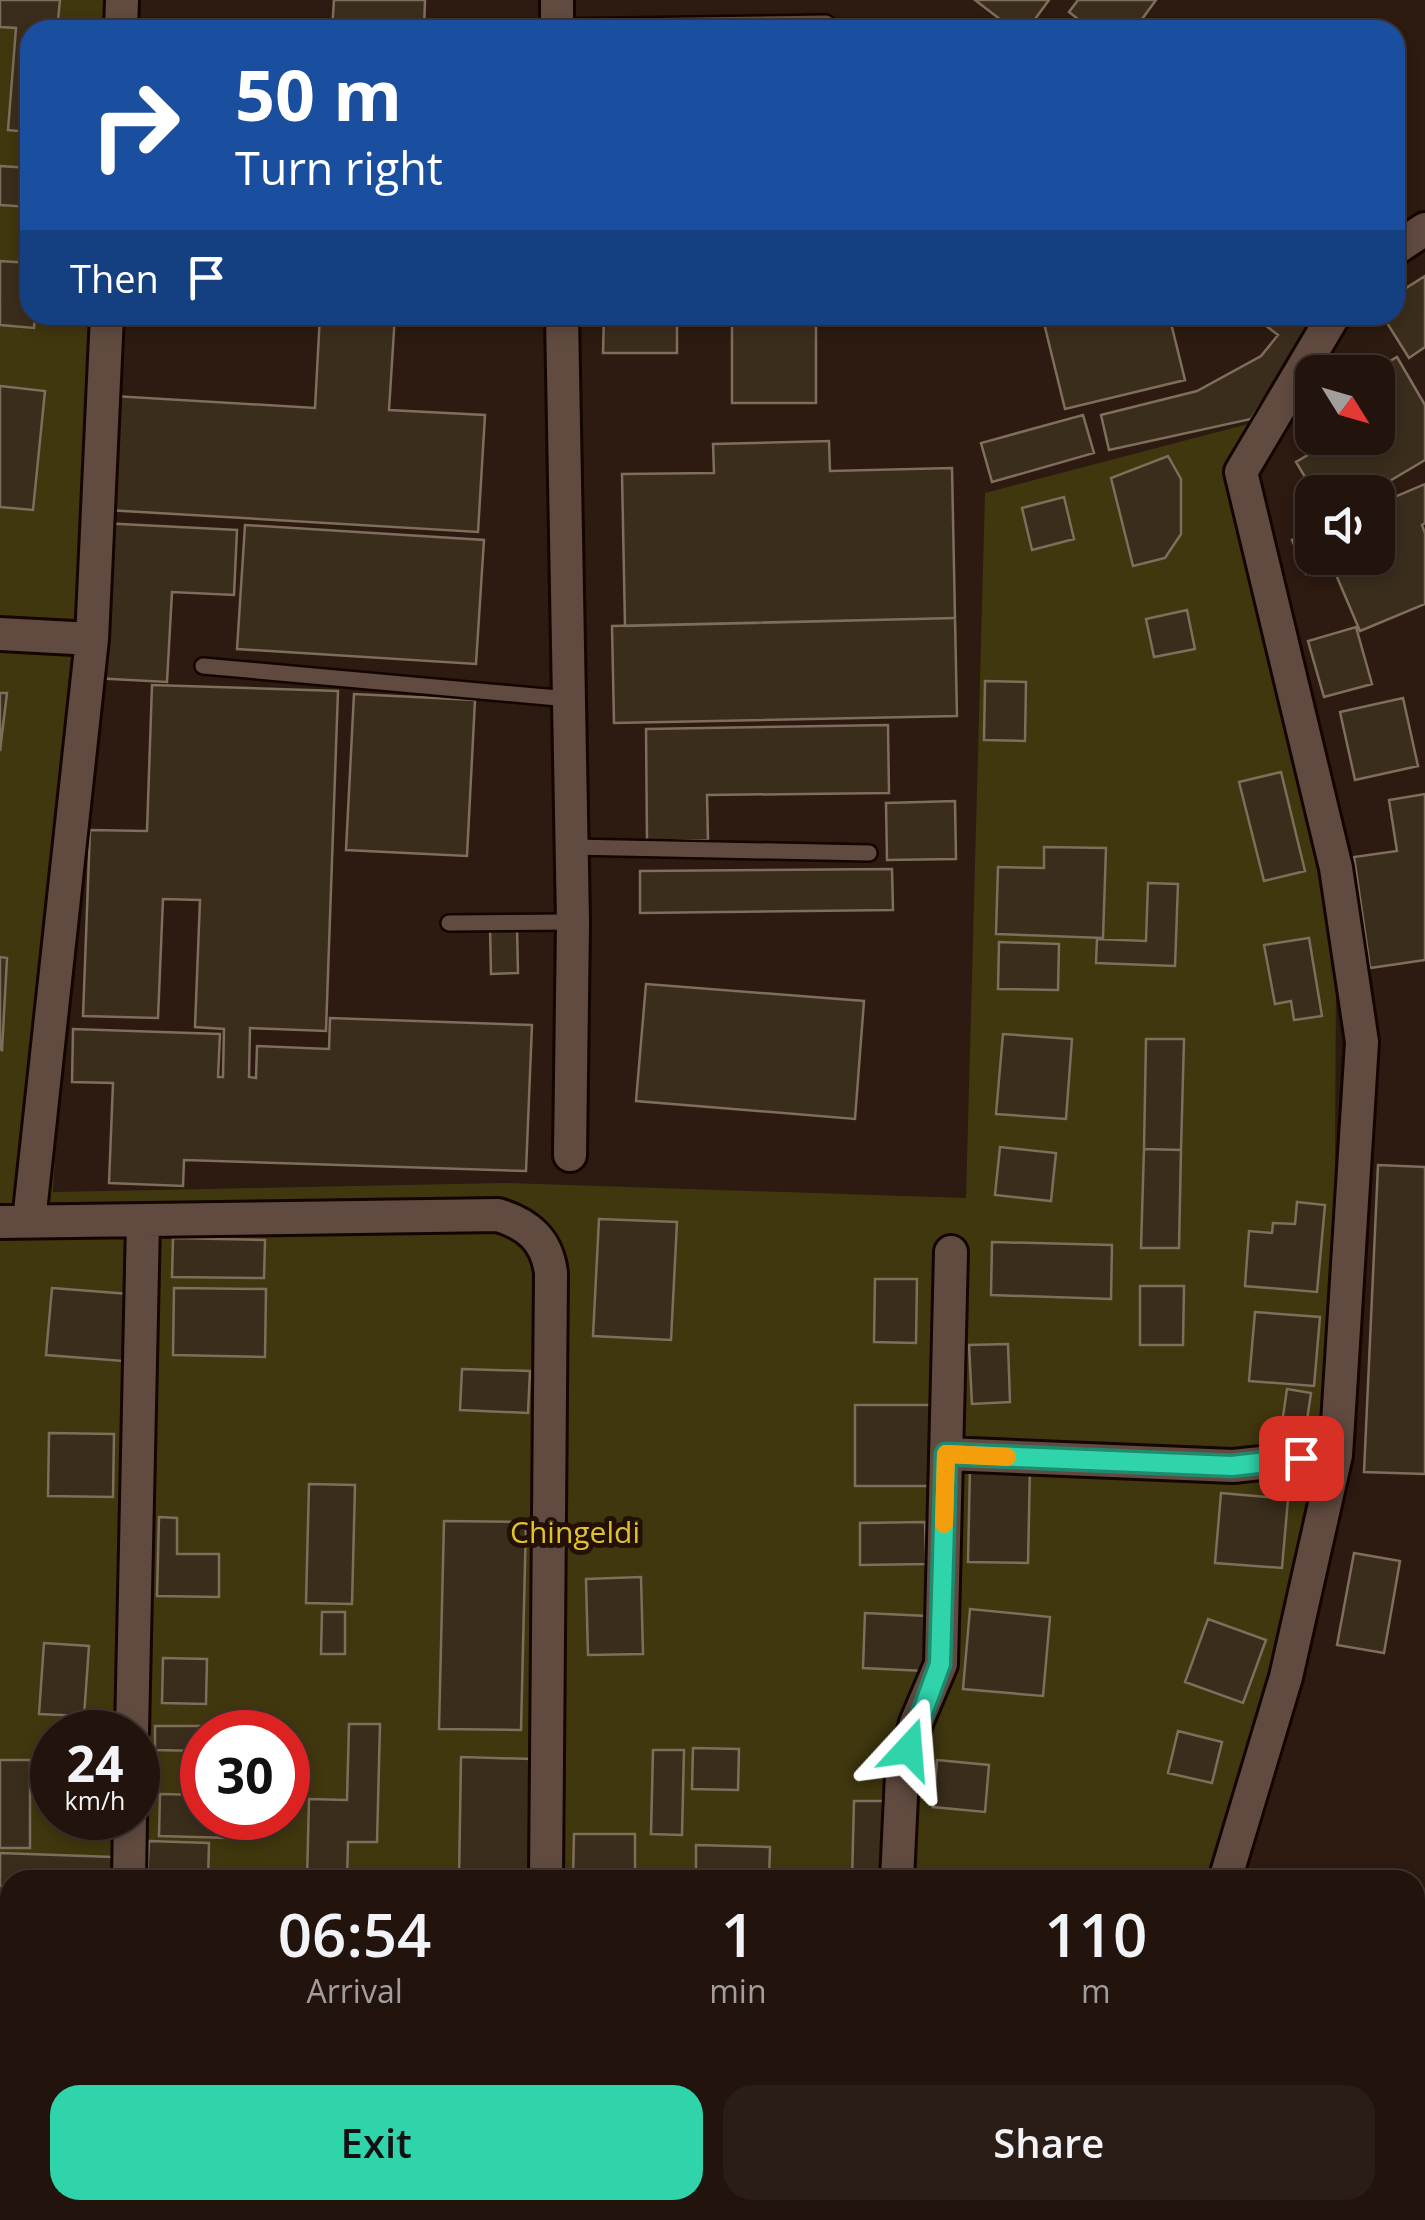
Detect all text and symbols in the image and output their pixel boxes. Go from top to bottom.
text: 50 m [235,46,402,142]
icon: right [70,60,200,190]
text: Turn right [235,137,443,198]
icon: arrive [179,250,234,305]
text: Then [70,252,159,304]
north arrow [1295,355,1395,455]
map controls [1295,355,1395,575]
button: sound [1295,475,1395,575]
pin [1259,1416,1344,1501]
icon: arrive [1274,1431,1329,1486]
park label: Chingeldi [510,1511,640,1552]
position arrow [857,1697,961,1801]
speed limit sign: 30 [180,1710,310,1840]
text: 24 [66,1729,124,1797]
text: km/h [65,1783,125,1817]
text: 06:54 [278,1893,431,1975]
text: 1 [721,1893,755,1975]
text: 110 [1044,1893,1147,1975]
text: Arrival [306,1969,403,2012]
text: min [709,1969,767,2012]
text: m [1081,1969,1111,2012]
button: Exit [50,2085,703,2200]
button: Share [723,2085,1375,2200]

